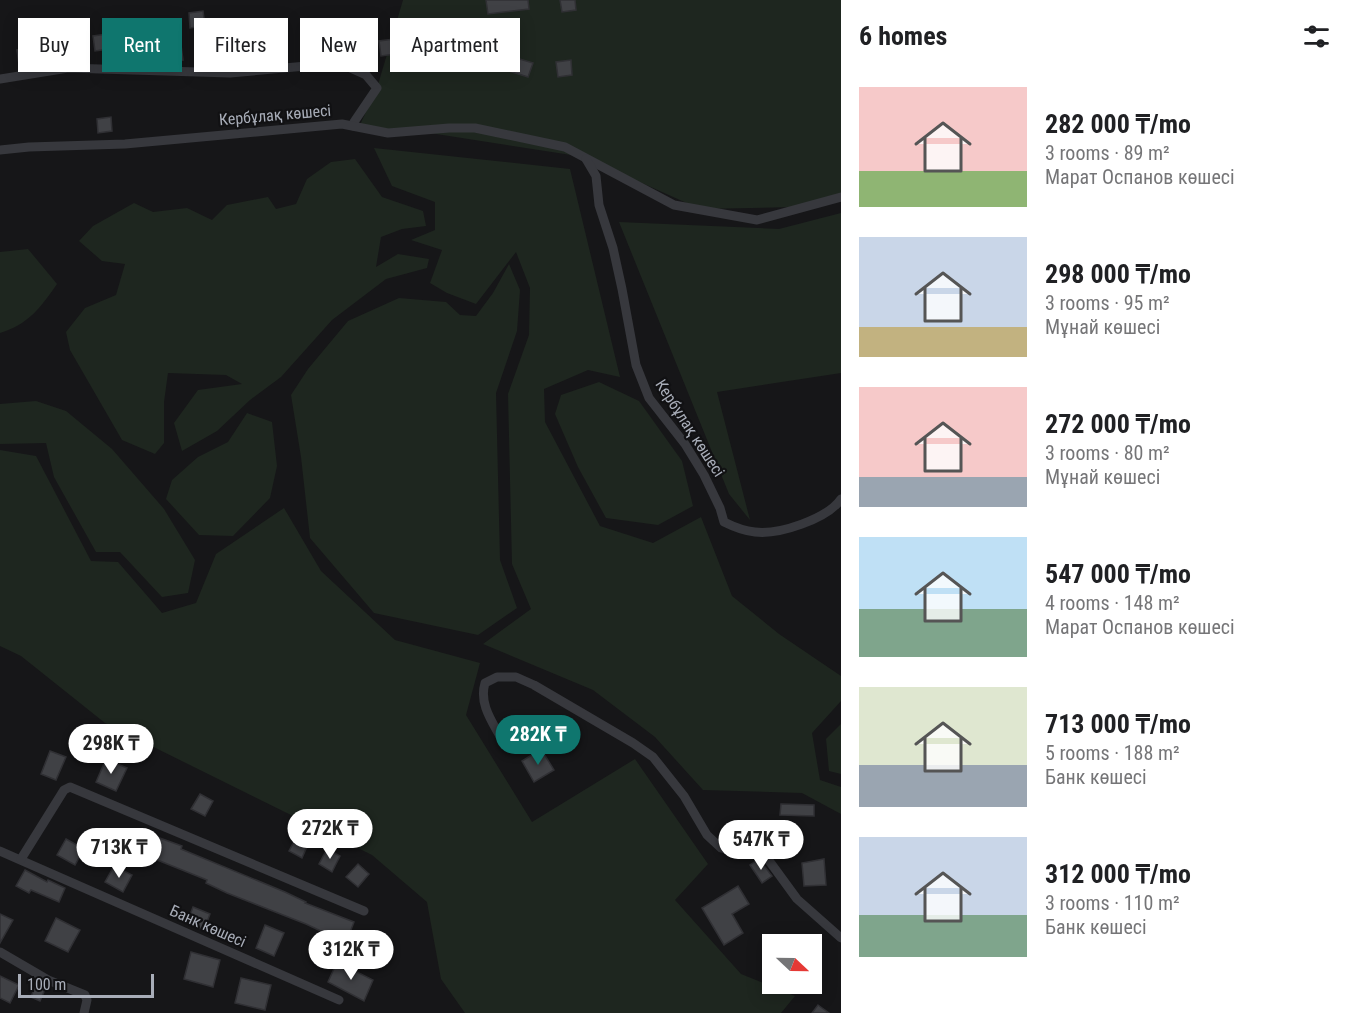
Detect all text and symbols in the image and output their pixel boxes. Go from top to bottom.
chip: Buy [18,18,90,72]
chip: Rent [102,18,182,72]
chip: Filters [194,18,288,72]
chip: New [300,18,378,72]
chip: Apartment [390,18,520,72]
icon: filters [1300,20,1333,53]
text: 6 homes [859,21,947,51]
street label: Кербұлақ көшесі [218,101,332,129]
text: 282 000 ₸/mo [1045,109,1191,139]
icon: home [907,111,979,183]
text: 3 rooms · 89 m² [1045,141,1170,165]
text: Марат Оспанов көшесі [1045,165,1235,189]
text: 298 000 ₸/mo [1045,259,1191,289]
icon: home [907,261,979,333]
text: 3 rooms · 95 m² [1045,291,1170,315]
text: Мұнай көшесі [1045,315,1160,339]
street label: Кербұлақ көшесі [651,376,729,480]
text: 272 000 ₸/mo [1045,409,1191,439]
icon: home [907,411,979,483]
text: 3 rooms · 80 m² [1045,441,1170,465]
text: Мұнай көшесі [1045,465,1160,489]
text: 547 000 ₸/mo [1045,559,1191,589]
icon: home [907,561,979,633]
text: 4 rooms · 148 m² [1045,591,1180,615]
text: Марат Оспанов көшесі [1045,615,1235,639]
text: 713 000 ₸/mo [1045,709,1191,739]
icon: home [907,711,979,783]
pin: 282K ₸ [489,715,587,766]
text: 282K ₸ [510,722,566,746]
pin: 298K ₸ [62,724,160,775]
text: 298K ₸ [83,731,139,755]
text: 5 rooms · 188 m² [1045,741,1180,765]
text: Банк көшесі [1045,765,1147,789]
pin: 272K ₸ [281,809,379,860]
text: 272K ₸ [302,816,358,840]
pin: 547K ₸ [712,820,810,871]
text: 547K ₸ [733,827,789,851]
pin: 713K ₸ [70,828,168,879]
text: 713K ₸ [91,835,147,859]
text: 312 000 ₸/mo [1045,859,1191,889]
icon: home [907,861,979,933]
text: 3 rooms · 110 m² [1045,891,1180,915]
street label: Банк көшесі [167,901,249,951]
text: Банк көшесі [1045,915,1147,939]
pin: 312K ₸ [302,930,400,981]
north arrow [762,934,822,994]
map controls [762,934,822,994]
text: 312K ₸ [323,937,379,961]
scale bar [18,971,154,998]
text: 100 m [27,975,66,994]

